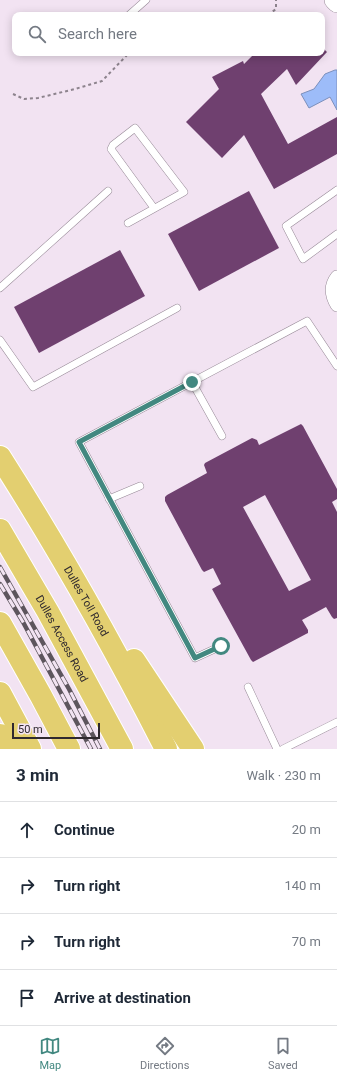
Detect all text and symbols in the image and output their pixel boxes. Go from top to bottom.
search box [12,12,325,56]
icon: search [26,23,48,45]
text: Search here [58,25,137,43]
route end [183,373,201,391]
street label: Dulles Toll Road [61,564,111,639]
street label: Dulles Access Road [33,593,91,684]
route start [212,637,230,655]
scale bar [12,721,100,740]
text: 50 m [18,723,43,736]
text: 3 min [16,765,59,785]
text: Walk · 230 m [246,768,321,783]
icon: ahead [16,819,38,841]
text: Continue [54,821,115,839]
text: 20 m [292,822,321,837]
icon: right [16,875,38,897]
text: Turn right [54,877,120,895]
text: 140 m [284,878,321,893]
icon: right [16,931,38,953]
text: Turn right [54,933,120,951]
text: 70 m [292,934,321,949]
icon: arrive [16,987,38,1009]
text: Arrive at destination [54,989,191,1007]
tab: Map [39,1035,61,1072]
tab: Directions [140,1035,189,1072]
tab: Saved [268,1035,298,1072]

